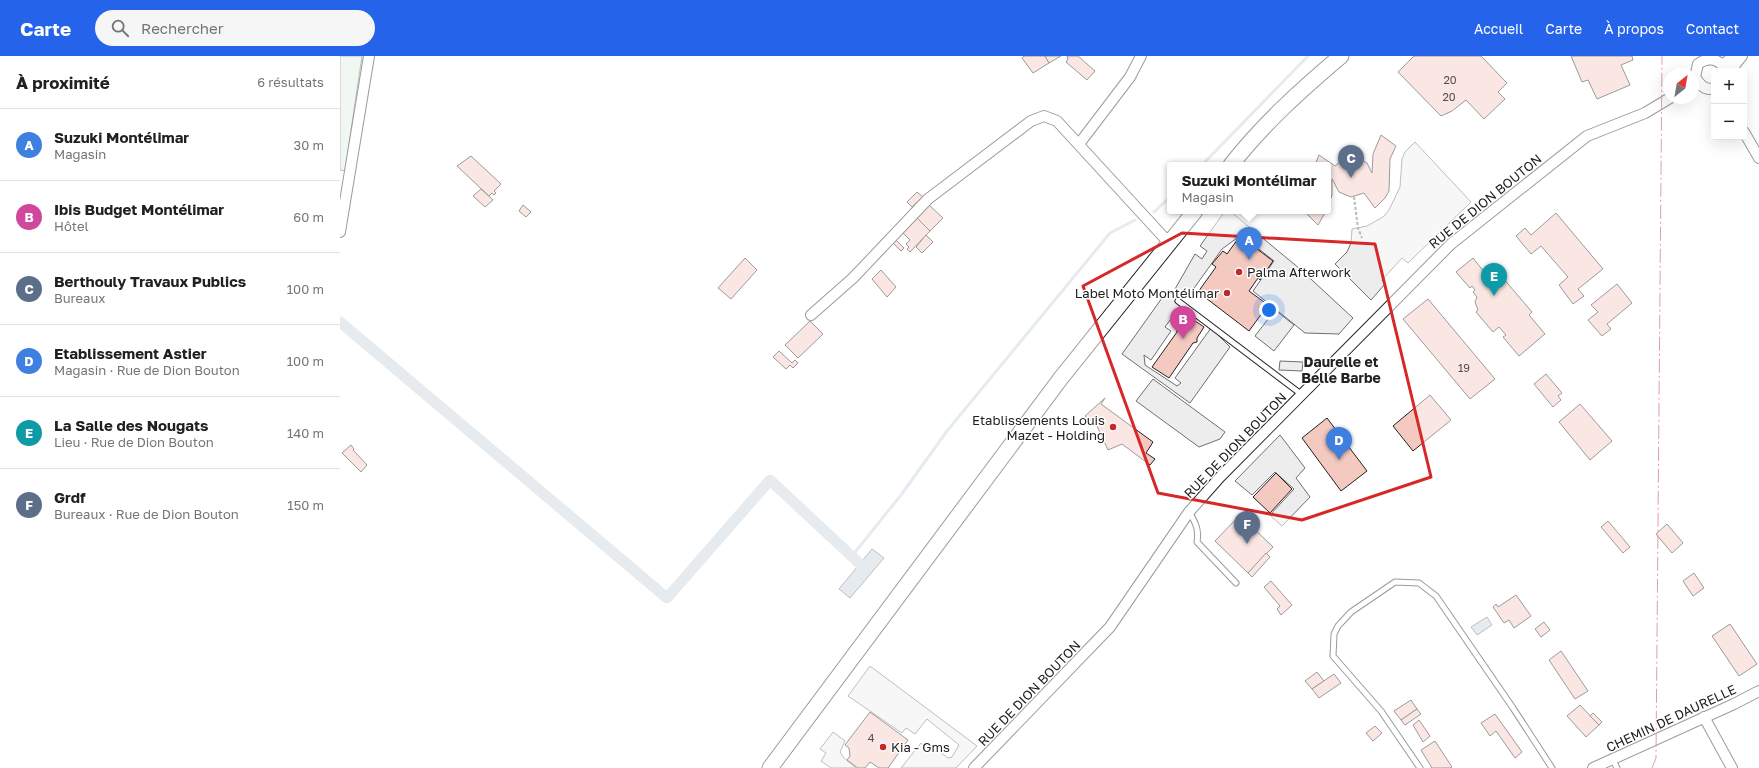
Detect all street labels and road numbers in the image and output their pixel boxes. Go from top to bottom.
street label: RUE DE DION BOUTON [1425,151,1545,251]
street label: RUE DE DION BOUTON [1180,389,1290,501]
street label: RUE DE DION BOUTON [974,637,1084,749]
street label: CHEMIN DE DAURELLE [1603,681,1739,755]

